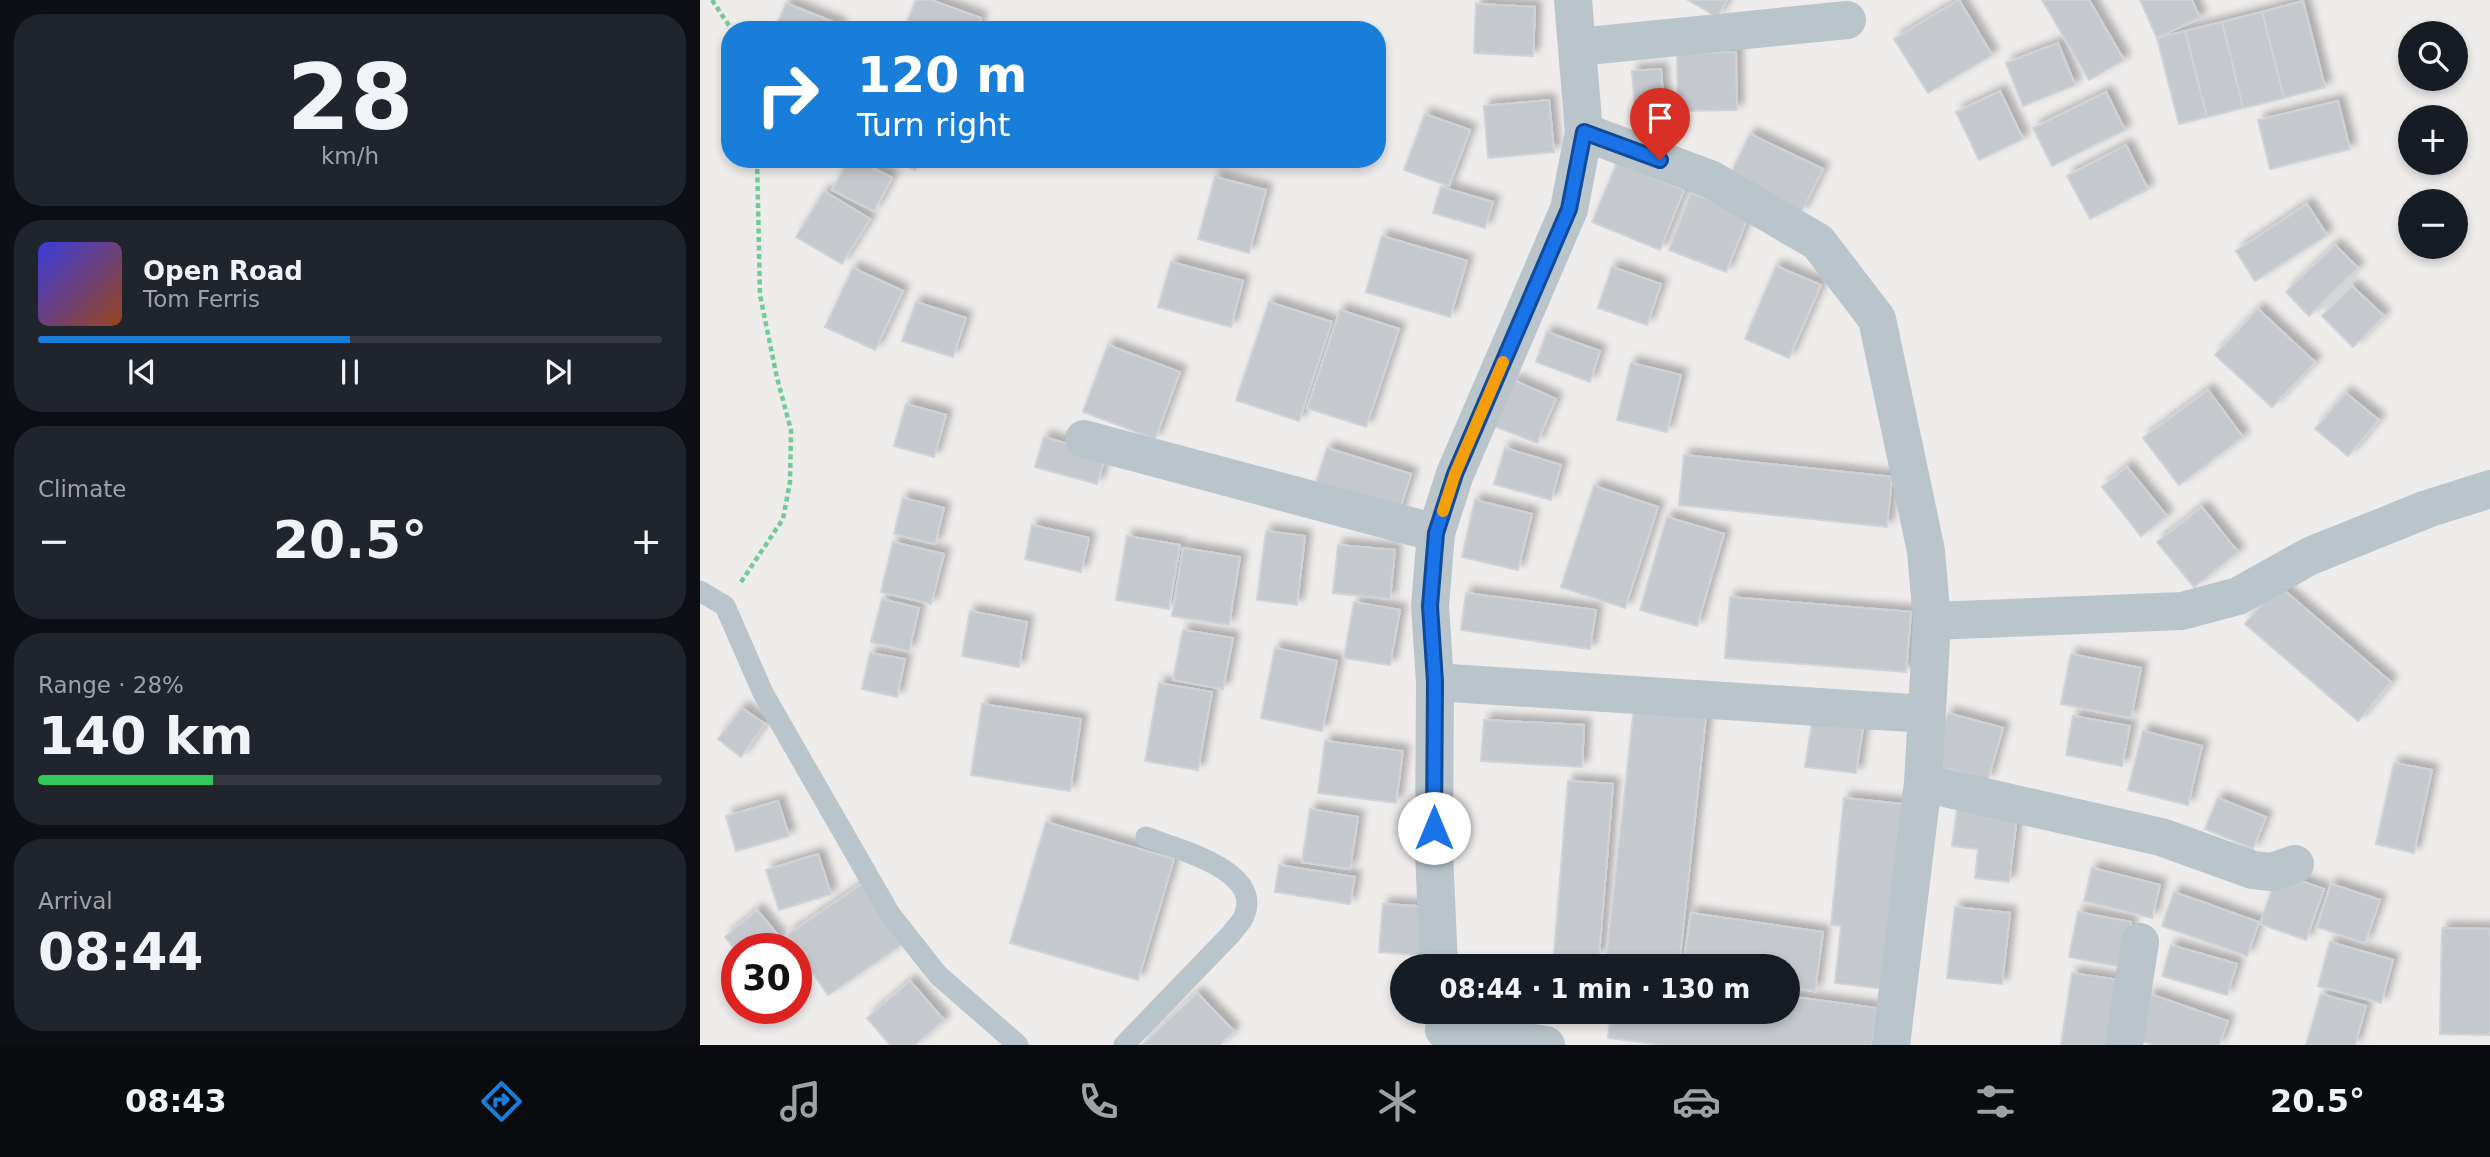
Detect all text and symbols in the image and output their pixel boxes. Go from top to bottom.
map controls [2398,21,2468,259]
button: search [2398,21,2468,91]
text: 28 [287,45,413,150]
text: 120 m [857,47,1027,104]
icon: right [742,49,833,140]
pin [1630,88,1690,160]
icon: arrive [1641,99,1679,137]
button: + [2398,105,2468,175]
text: Turn right [857,106,1010,144]
text: km/h [321,143,379,169]
button: − [2398,189,2468,259]
text: Open Road [143,256,303,286]
text: Tom Ferris [143,286,260,312]
icon: previous [123,353,161,391]
icon: pause [331,353,369,391]
icon: next [539,353,577,391]
text: Climate [38,476,127,502]
text: 20.5° [273,510,427,570]
text: − [38,519,70,563]
text: + [630,519,662,563]
text: Range · 28% [38,672,184,698]
text: 140 km [38,706,253,766]
position arrow [1397,791,1471,865]
text: Arrival [38,888,113,914]
text: 08:44 [38,922,204,982]
speed limit sign: 30 [721,933,812,1024]
text: 08:44 · 1 min · 130 m [1440,974,1750,1004]
icon: directions [477,1077,526,1126]
icon: music [776,1077,825,1126]
icon: phone [1074,1077,1123,1126]
icon: climate [1373,1077,1422,1126]
icon: car [1672,1077,1721,1126]
icon: filters [1971,1077,2020,1126]
text: 08:43 [125,1082,227,1120]
text: 20.5° [2270,1082,2365,1120]

